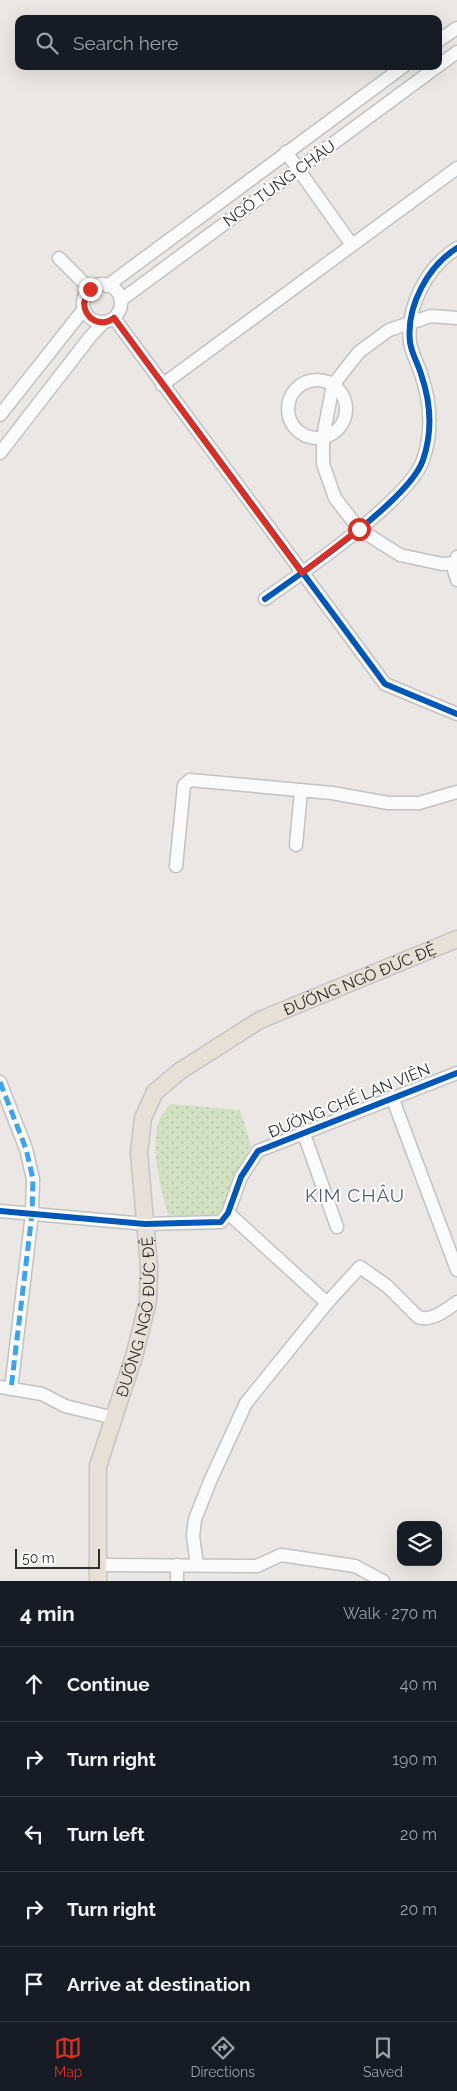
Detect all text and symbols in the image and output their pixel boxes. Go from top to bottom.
search box [15,15,442,70]
icon: search [33,29,61,57]
text: Search here [73,32,179,54]
street label: NGÔ TÙNG CHÂU [219,135,339,231]
route end [79,278,102,301]
route start [348,518,371,541]
street label: ĐƯỜNG NGÔ ĐỨC ĐỆ [281,939,439,1019]
street label: ĐƯỜNG CHẾ LAN VIÊN [265,1057,433,1142]
district label: KIM CHÂU [305,1184,405,1206]
street label: ĐƯỜNG NGÔ ĐỨC ĐỆ [112,1236,159,1400]
map controls [397,1521,442,1566]
button: layers [397,1521,442,1566]
scale bar [15,1546,100,1569]
text: 50 m [22,1550,55,1566]
text: 4 min [20,1601,75,1626]
text: Walk · 270 m [343,1604,437,1623]
icon: ahead [20,1670,48,1698]
text: Continue [67,1673,150,1695]
text: 40 m [400,1675,437,1694]
icon: right [20,1745,48,1773]
text: Turn right [67,1748,156,1770]
text: 190 m [392,1750,437,1769]
icon: left [20,1820,48,1848]
text: Turn left [67,1823,144,1845]
text: 20 m [400,1825,437,1844]
icon: right [20,1895,48,1923]
text: Turn right [67,1898,156,1920]
text: 20 m [400,1900,437,1919]
icon: arrive [20,1970,48,1998]
text: Arrive at destination [67,1973,251,1995]
tab: Map [54,2034,82,2080]
tab: Directions [190,2034,255,2080]
tab: Saved [363,2034,403,2080]

